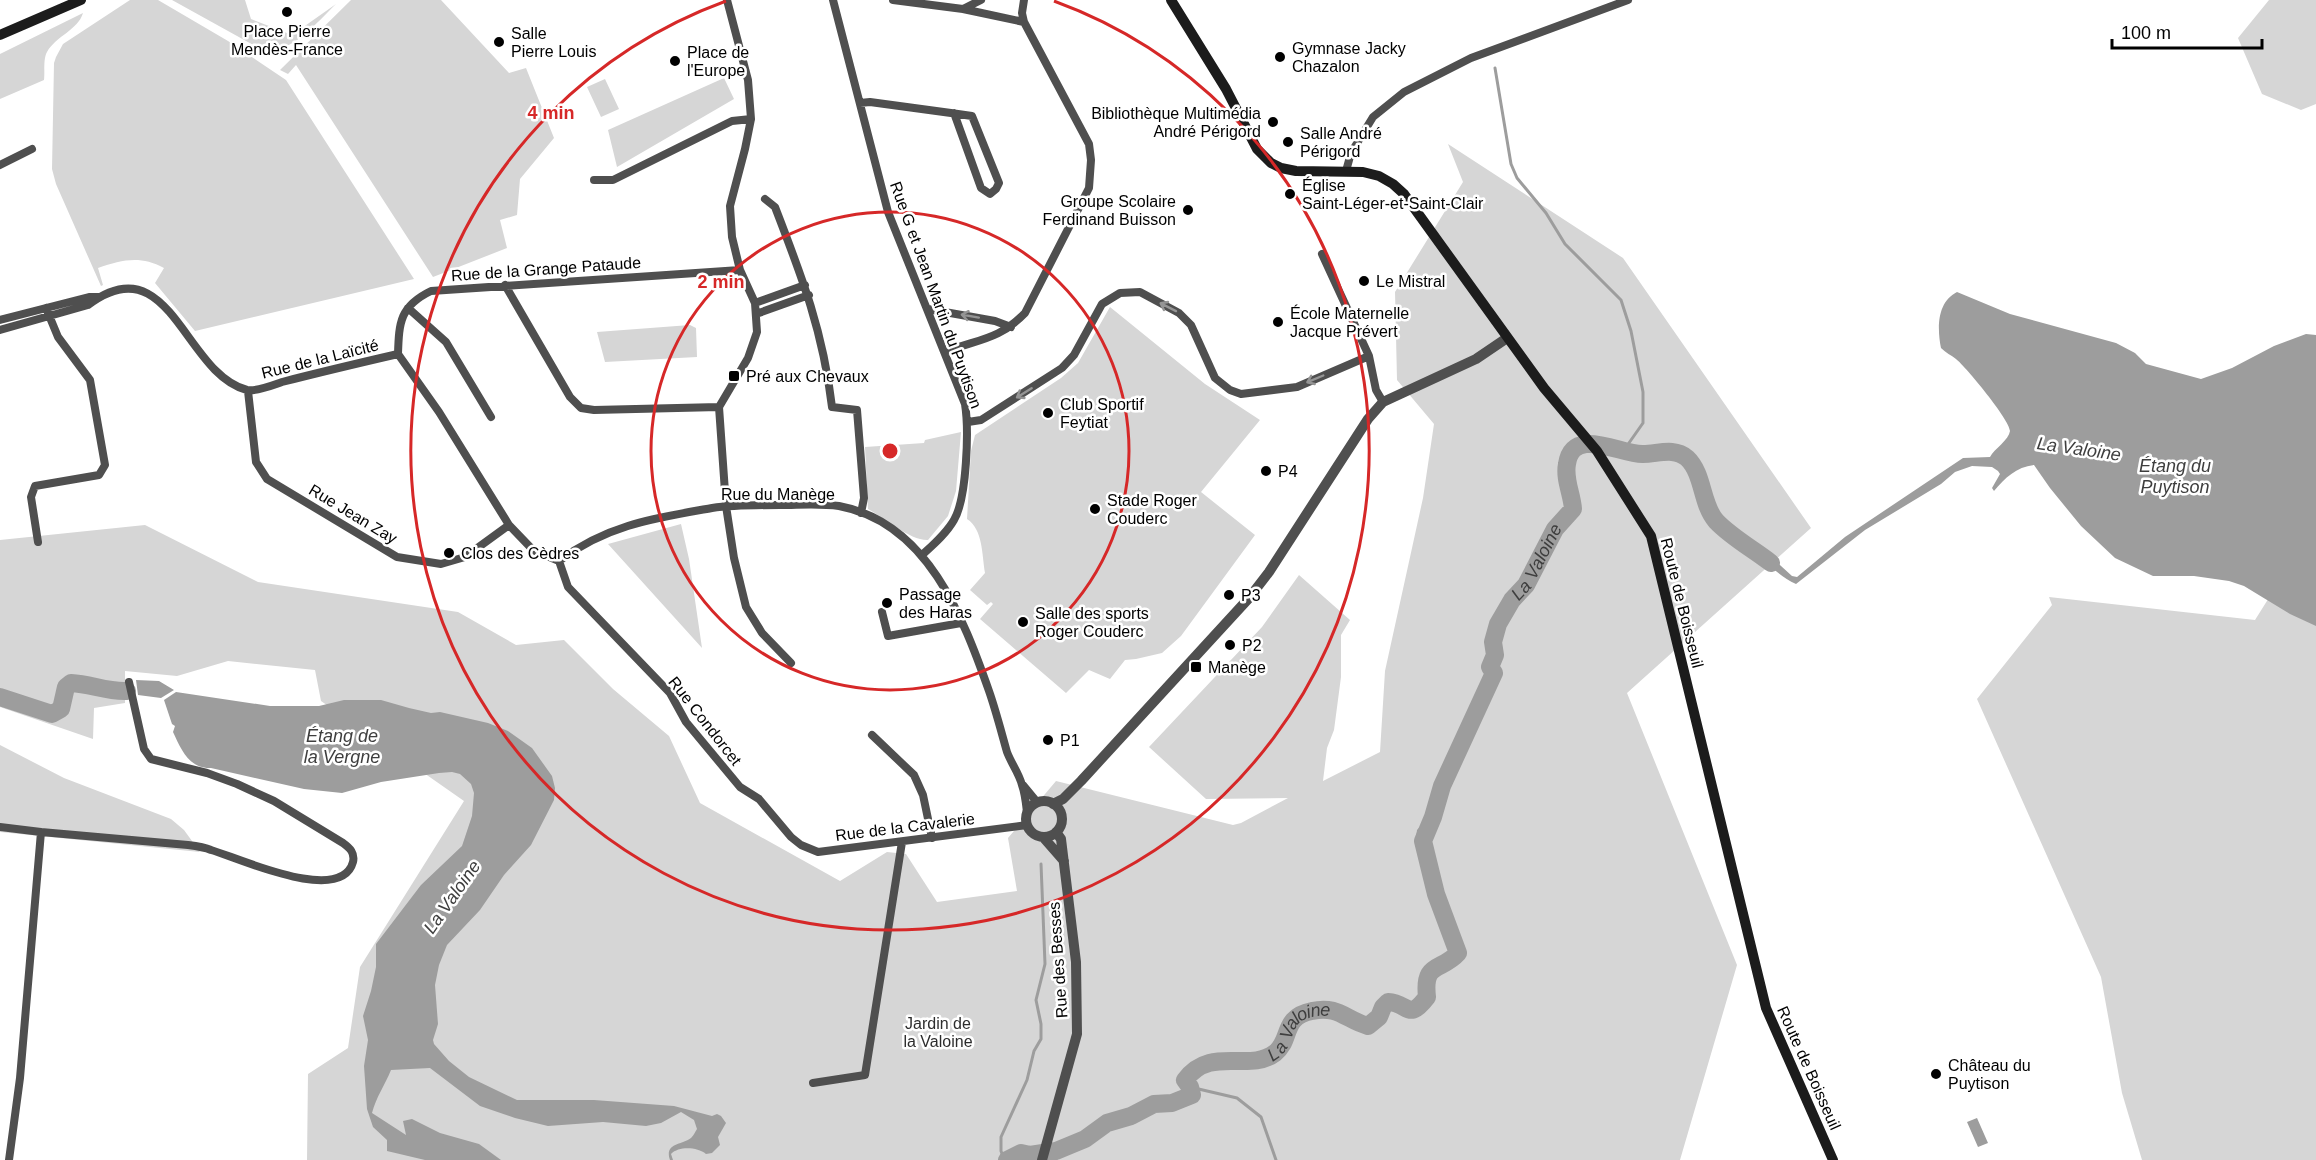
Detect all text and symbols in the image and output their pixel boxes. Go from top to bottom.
marker: Place Pierre Mendès-France [280,5,294,19]
scale bar [2112,12,2262,50]
place label: Place Pierre Mendès-France [231,23,343,58]
text: 100 m [2121,23,2171,43]
place label: Salle Pierre Louis [511,25,596,60]
marker: Salle Pierre Louis [492,35,506,49]
place label: Gymnase Jacky Chazalon [1292,40,1406,75]
place label: Place de l'Europe [687,44,749,79]
marker: Gymnase Jacky Chazalon [1273,50,1287,64]
marker: Place de l'Europe [668,54,682,68]
text: 4 min [527,103,575,123]
place label: Bibliothèque Multimédia André Périgord [1091,105,1261,140]
marker: Bibliothèque Multimédia André Périgord [1266,115,1280,129]
place label: Salle André Périgord [1300,125,1382,160]
marker: Salle André Périgord [1281,135,1295,149]
place label: Église Saint-Léger-et-Saint-Clair [1302,176,1484,212]
street label: Rue G et Jean Martin du Puytison [887,179,985,411]
marker: Église Saint-Léger-et-Saint-Clair [1283,187,1297,201]
place label: Groupe Scolaire Ferdinand Buisson [1043,193,1176,228]
marker: Groupe Scolaire Ferdinand Buisson [1181,203,1195,217]
street label: Rue de la Grange Pataude [450,254,642,284]
text: 2 min [697,272,745,292]
place label: Le Mistral [1376,273,1445,290]
marker: Le Mistral [1357,274,1371,288]
one-way arrow [1160,301,1178,312]
place label: École Maternelle Jacque Prévert [1290,304,1409,340]
one-way arrow [961,310,980,321]
marker: École Maternelle Jacque Prévert [1271,315,1285,329]
street label: Rue de la Laïcité [260,336,380,382]
place label: Pré aux Chevaux [746,368,869,385]
marker: Pré aux Chevaux [727,369,741,383]
one-way arrow [1307,374,1325,385]
one-way arrow [1016,387,1033,399]
place label: Club Sportif Feytiat [1060,396,1144,431]
marker: Club Sportif Feytiat [1041,406,1055,420]
water label: La Valoine [2036,433,2122,465]
centre of rings [880,441,900,461]
water label: Étang du Puytison [2139,456,2211,497]
place label: P4 [1278,463,1298,480]
marker: P4 [1259,464,1273,478]
street label: Rue Jean Zay [306,481,400,547]
street label: Rue du Manège [721,486,835,503]
place label: Stade Roger Couderc [1107,492,1198,527]
marker: Stade Roger Couderc [1088,502,1102,516]
water label: La Valoine [1507,521,1566,604]
street label: Route de Boisseuil [1658,536,1706,670]
place label: Clos des Cèdres [461,545,579,562]
marker: Clos des Cèdres [442,546,456,560]
place label: Passage des Haras [899,586,972,621]
place label: P3 [1241,587,1261,604]
marker: P3 [1222,588,1236,602]
marker: Passage des Haras [880,596,894,610]
place label: Salle des sports Roger Couderc [1035,605,1149,640]
marker: Salle des sports Roger Couderc [1016,615,1030,629]
place label: P2 [1242,637,1262,654]
marker: P2 [1223,638,1237,652]
place label: Manège [1208,659,1266,676]
marker: Manège [1189,660,1203,674]
street label: Rue Condorcet [665,673,745,769]
water label: Étang de la Vergne [304,726,380,767]
place label: P1 [1060,732,1080,749]
marker: P1 [1041,733,1055,747]
street label: Rue de la Cavalerie [834,810,976,844]
water label: La Valoine [420,857,484,937]
street label: Rue des Besses [1045,901,1071,1019]
water label: La Valoine [1264,999,1331,1065]
street label: Route de Boisseuil [1774,1004,1844,1132]
park label: Jardin de la Valoine [903,1015,973,1050]
place label: Château du Puytison [1948,1057,2031,1092]
marker: Château du Puytison [1929,1067,1943,1081]

